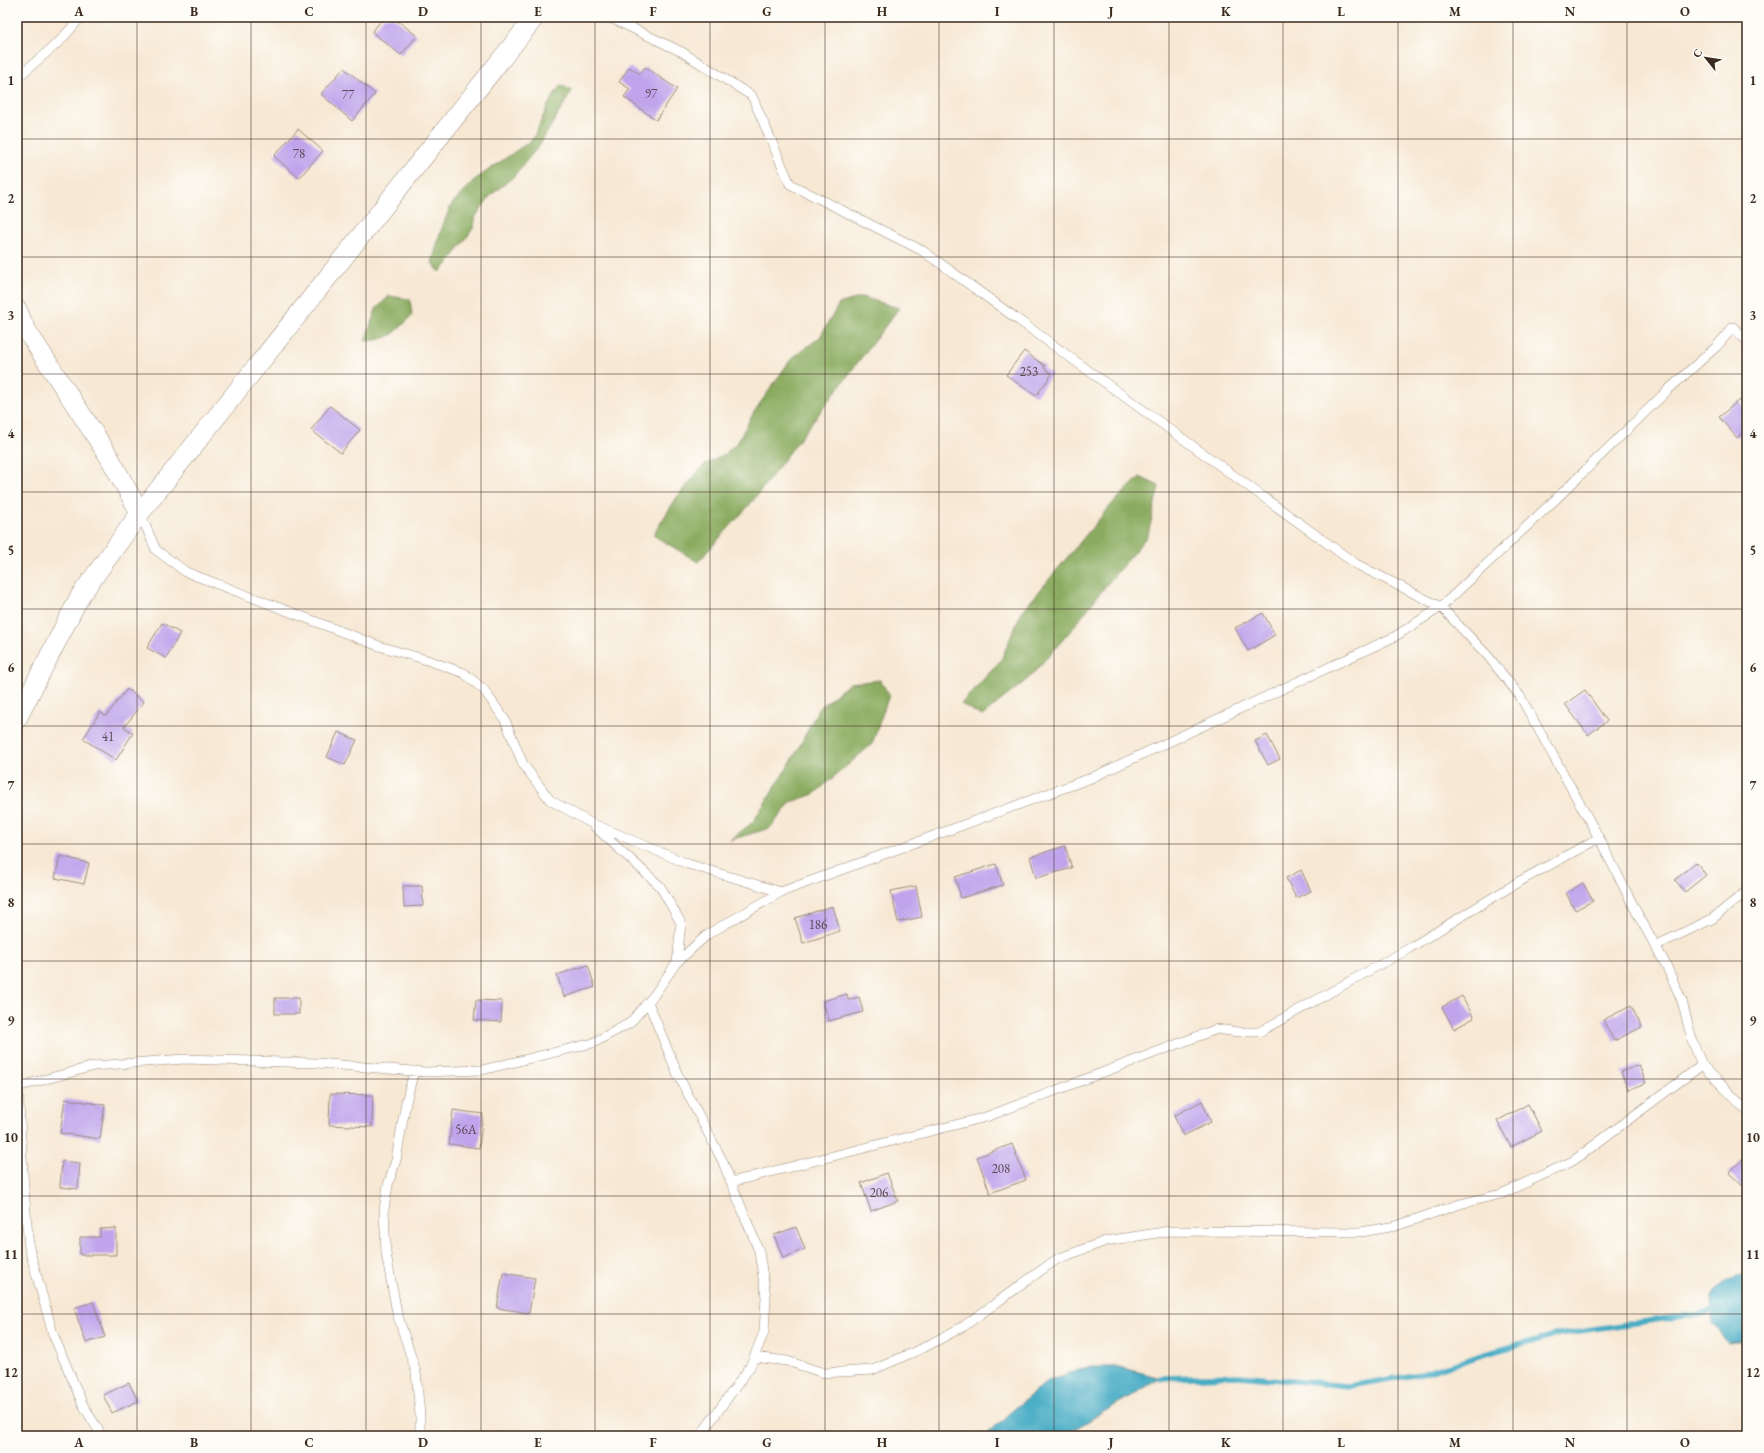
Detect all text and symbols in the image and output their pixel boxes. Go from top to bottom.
text: A [73,3,84,20]
text: B [190,3,198,20]
text: C [304,3,314,20]
text: D [418,3,428,20]
text: E [534,3,542,20]
text: F [649,3,657,20]
text: G [762,3,772,20]
text: H [877,3,888,20]
text: I [995,3,1000,20]
text: J [1107,3,1114,20]
text: K [1221,3,1232,20]
text: L [1337,3,1345,20]
text: M [1449,3,1461,20]
text: N [1565,3,1576,20]
text: O [1680,3,1690,20]
north arrow [1686,38,1726,78]
text: С [1689,46,1705,60]
text: 1 [8,72,15,89]
text: 1 [1750,72,1757,89]
house number: 97 [645,85,658,102]
house number: 77 [342,86,355,103]
house number: 78 [293,145,305,162]
text: 2 [8,190,15,207]
text: 2 [1750,190,1757,207]
text: 3 [8,307,15,324]
text: 3 [1750,307,1757,324]
house number: 253 [1020,363,1038,380]
text: 4 [8,425,15,442]
text: 4 [1750,425,1757,442]
text: 5 [8,542,14,559]
text: 5 [1750,542,1756,559]
text: 6 [8,659,15,676]
text: 6 [1750,659,1757,676]
house number: 41 [102,728,114,745]
text: 7 [8,777,15,794]
text: 7 [1750,777,1757,794]
text: 8 [8,894,15,911]
text: 8 [1750,894,1757,911]
house number: 186 [809,916,827,933]
text: 9 [8,1012,15,1029]
text: 9 [1750,1012,1757,1029]
house number: 56А [455,1121,478,1138]
text: 10 [4,1129,18,1146]
text: 10 [1746,1129,1760,1146]
house number: 208 [992,1160,1010,1177]
house number: 206 [870,1184,888,1201]
text: 11 [4,1246,18,1263]
text: 11 [1746,1246,1760,1263]
text: 12 [4,1364,18,1381]
text: 12 [1746,1364,1760,1381]
text: A [73,1434,84,1451]
text: B [190,1434,198,1451]
text: C [304,1434,314,1451]
text: D [418,1434,428,1451]
text: E [534,1434,542,1451]
text: F [649,1434,657,1451]
text: G [762,1434,772,1451]
text: H [877,1434,888,1451]
text: I [995,1434,1000,1451]
text: J [1107,1434,1114,1451]
text: K [1221,1434,1232,1451]
text: L [1337,1434,1345,1451]
text: M [1449,1434,1461,1451]
text: N [1565,1434,1576,1451]
text: O [1680,1434,1690,1451]

